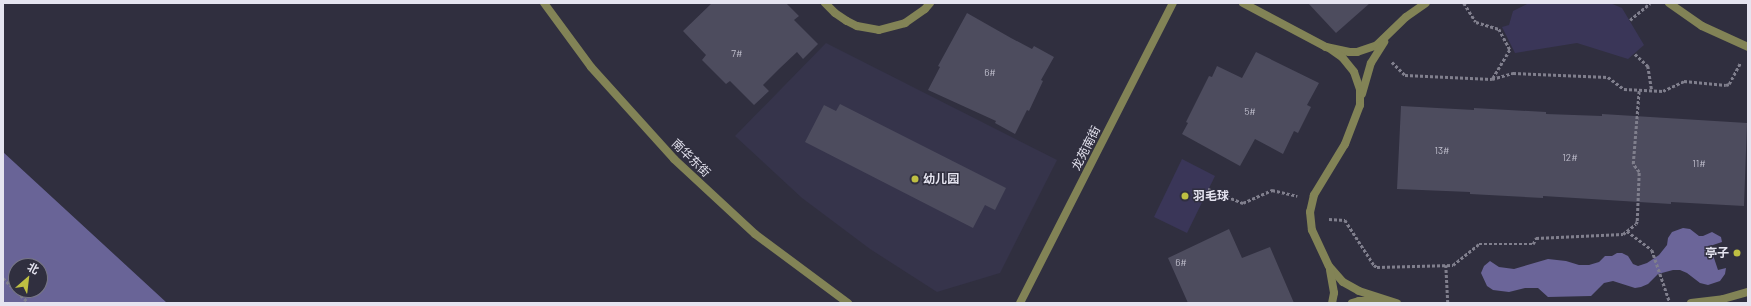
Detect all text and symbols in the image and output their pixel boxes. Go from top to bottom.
house number: 7# [731,48,743,60]
house number: 6# [984,67,996,79]
house number: 5# [1244,106,1256,118]
street label: 龙苑南街 [1069,123,1103,173]
street label: 南华东街 [669,136,713,180]
house number: 13# [1434,145,1450,157]
house number: 12# [1562,152,1578,164]
house number: 11# [1692,158,1706,170]
place label: 幼儿园 [923,172,959,186]
marker: 幼儿园 [910,174,920,184]
place label: 羽毛球 [1193,189,1229,203]
marker: 羽毛球 [1180,191,1190,201]
place label: 亭子 [1705,246,1729,260]
marker: 亭子 [1732,248,1742,258]
house number: 6# [1175,257,1187,269]
north arrow [8,258,48,298]
text: 北 [25,260,41,276]

